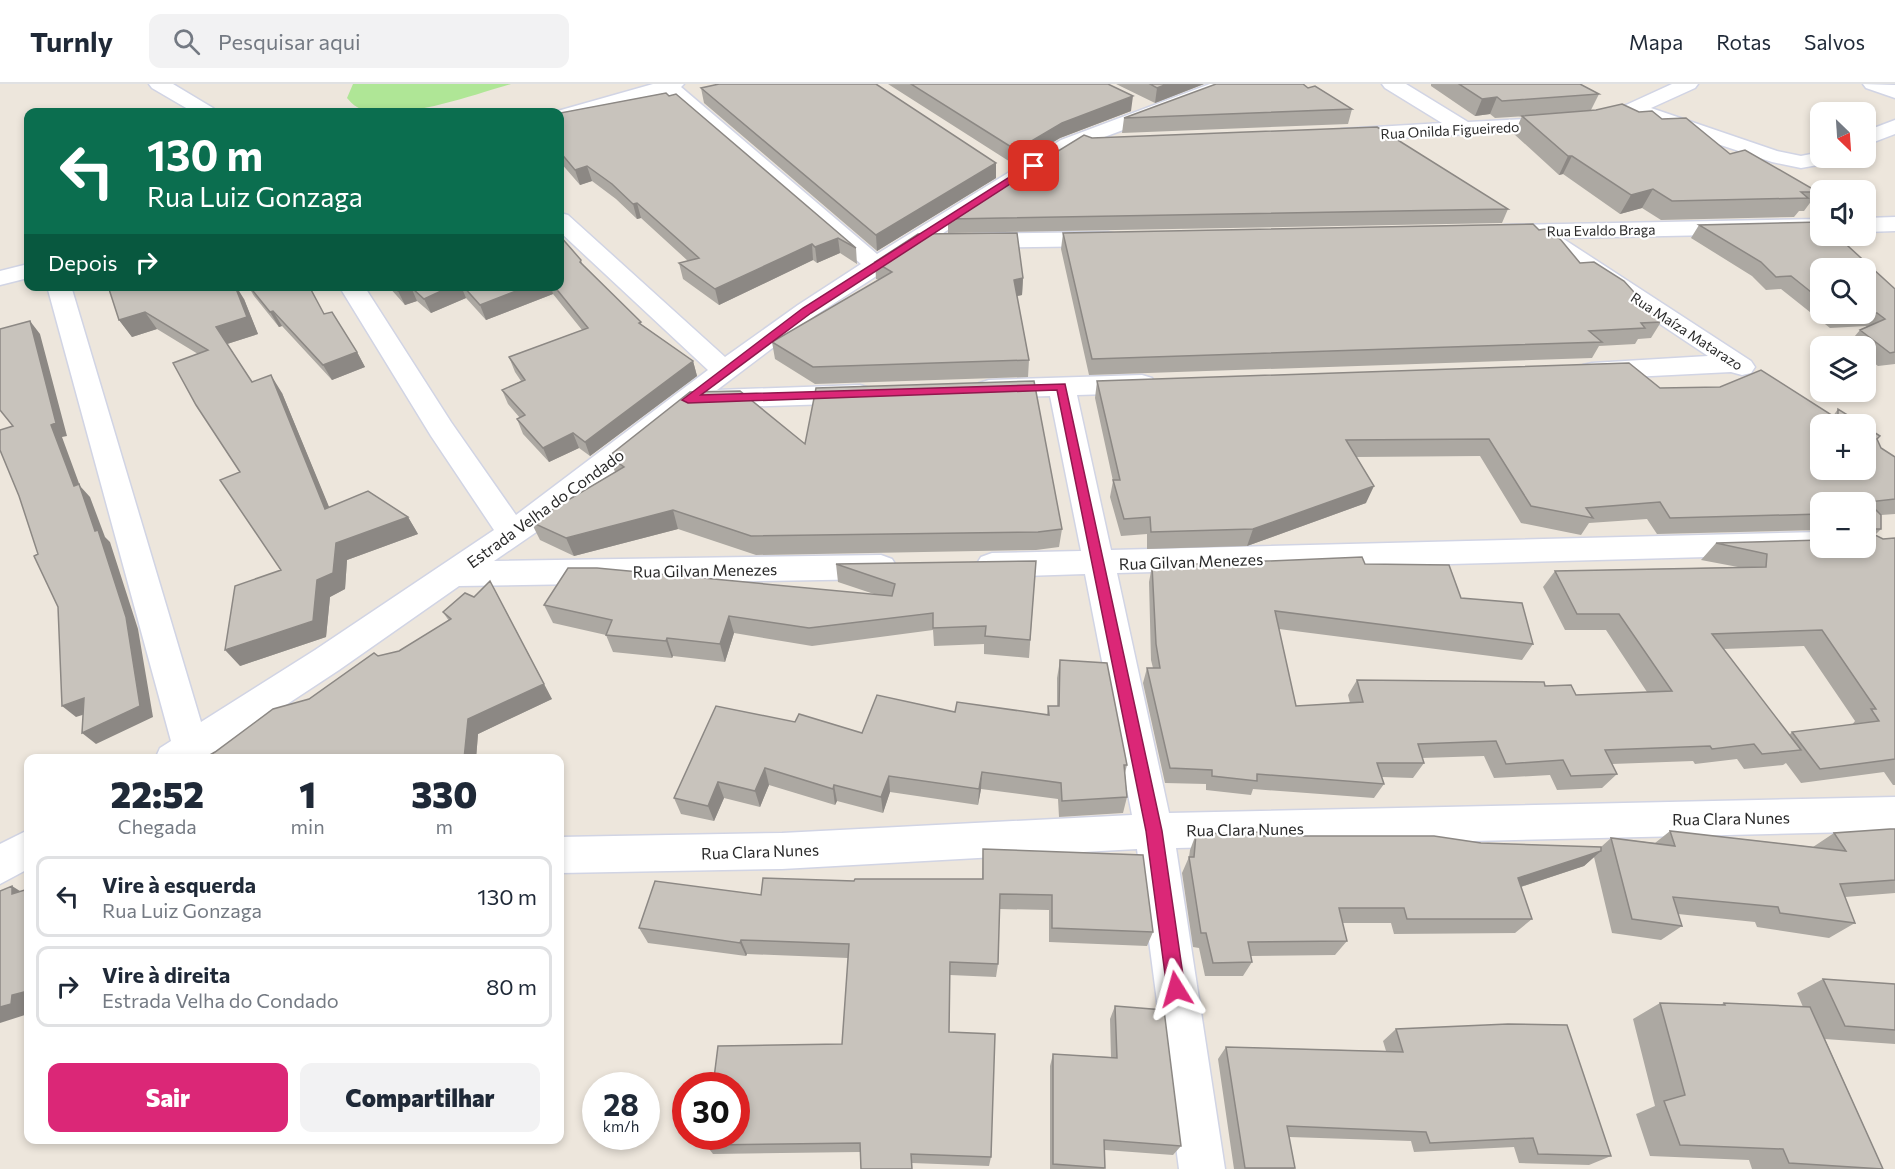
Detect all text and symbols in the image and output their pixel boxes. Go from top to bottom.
search box [149,14,569,68]
text: Turnly [30,24,113,58]
icon: search [170,25,203,58]
text: Pesquisar aqui [218,28,361,55]
text: Mapa [1629,29,1683,54]
text: Rotas [1716,29,1771,54]
text: Salvos [1804,29,1865,54]
north arrow [1810,102,1876,168]
map controls [1810,102,1876,558]
street label: Rua Onilda Figueiredo [1380,118,1520,142]
text: 130 m [147,128,263,180]
icon: left [48,132,126,210]
pin [1008,140,1059,191]
icon: arrive [1017,149,1050,182]
text: Rua Luiz Gonzaga [147,180,363,213]
button: sound [1810,180,1876,246]
street label: Rua Evaldo Braga [1546,221,1656,239]
icon: right [130,246,163,279]
text: Depois [48,249,118,276]
button: search [1810,258,1876,324]
street label: Rua Maíza Matarazo [1628,288,1746,374]
button: layers [1810,336,1876,402]
button: + [1810,414,1876,480]
street label: Estrada Velha do Condado [463,445,627,571]
button: − [1810,492,1876,558]
street label: Rua Gilvan Menezes [1118,549,1264,573]
street label: Rua Gilvan Menezes [633,559,777,581]
text: 22:52 [110,771,204,815]
text: 1 [299,771,316,815]
text: 330 [411,771,477,815]
street label: Rua Clara Nunes [1672,807,1790,829]
text: Chegada [118,814,197,838]
text: min [291,814,325,838]
text: m [436,814,453,838]
street label: Rua Clara Nunes [1186,818,1304,840]
street label: Rua Clara Nunes [701,839,819,863]
text: Vire à esquerda [102,871,256,898]
icon: left [51,880,84,913]
text: 130 m [477,883,537,910]
text: Rua Luiz Gonzaga [102,898,262,922]
position arrow [1144,957,1208,1021]
text: Vire à direita [102,961,230,988]
icon: right [51,970,84,1003]
text: 80 m [486,973,537,1000]
text: Estrada Velha do Condado [102,988,339,1012]
button: Sair [48,1063,288,1132]
button: Compartilhar [300,1063,540,1132]
speed limit sign: 30 [672,1072,750,1150]
text: 28 [603,1085,639,1122]
text: km/h [603,1117,639,1135]

